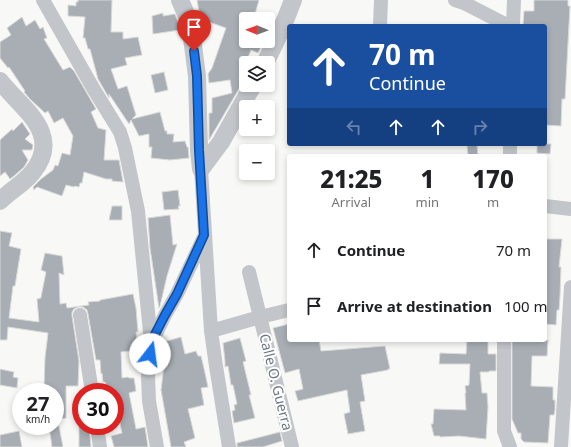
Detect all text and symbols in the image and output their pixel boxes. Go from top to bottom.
pin [177,10,211,51]
north arrow [239,12,275,48]
map controls [239,12,275,180]
icon: arrive [183,16,205,38]
text: 70 m [369,35,436,73]
icon: ahead [303,40,355,92]
button: layers [239,56,275,92]
text: Continue [369,71,446,95]
button: + [239,100,275,136]
icon: left [343,116,365,138]
icon: ahead [385,116,407,138]
icon: ahead [427,116,449,138]
icon: right [469,116,491,138]
button: − [239,144,275,180]
text: 21:25 [320,162,382,195]
text: 1 [420,162,434,195]
text: 170 [472,162,514,195]
text: Arrival [331,193,371,211]
text: min [416,193,439,211]
text: m [487,193,499,211]
icon: ahead [303,239,325,261]
text: Continue [337,240,405,260]
text: 70 m [496,240,531,260]
icon: arrive [303,295,325,317]
text: Arrive at destination [337,296,492,316]
text: 100 m [504,296,548,316]
street label: Calle O. Guerra [255,331,298,432]
position arrow [129,333,171,375]
speed limit sign: 30 [72,383,124,435]
text: 27 [27,390,49,417]
text: km/h [26,412,50,426]

